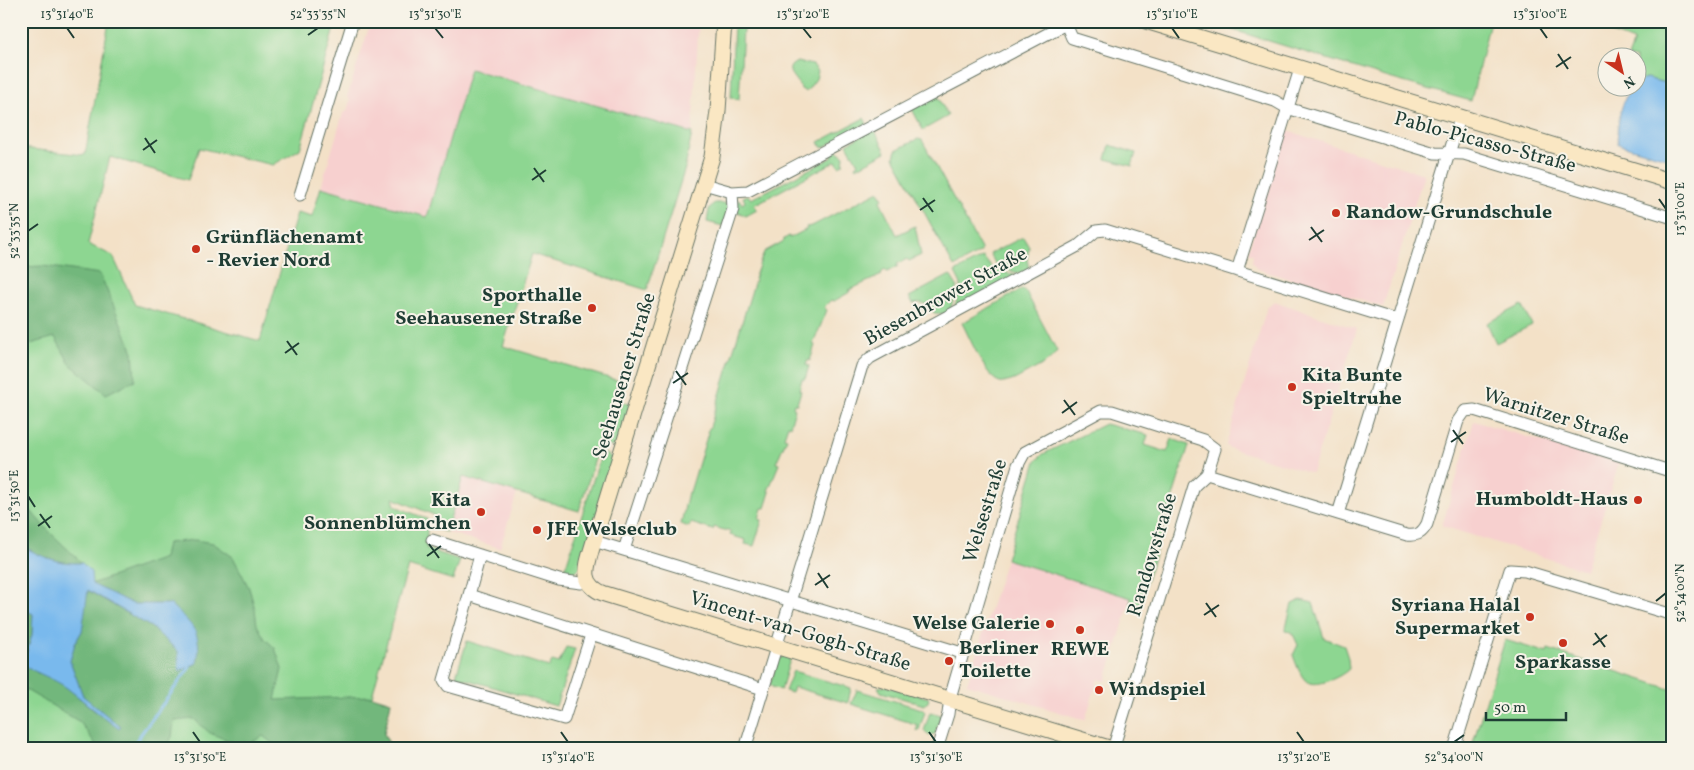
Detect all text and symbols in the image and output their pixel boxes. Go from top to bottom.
text: 13°31'40"E [41,7,93,23]
text: 52°33'35"N [290,7,346,23]
text: 13°31'30"E [409,7,461,23]
text: 13°31'20"E [777,7,830,23]
text: 13°31'10"E [1146,7,1198,23]
text: 13°31'00"E [1513,7,1567,23]
north arrow [1596,48,1646,98]
text: N [1619,71,1638,92]
street label: Pablo-Picasso-Straße [1391,105,1579,181]
text: 13°31'00"E [1673,182,1689,236]
place label: Randow-Grundschule [1346,199,1552,227]
text: 52°33'35"N [7,203,23,259]
marker: Randow-Grundschule [1330,207,1342,219]
place label: Grünflächenamt - Revier Nord [206,224,364,275]
street label: Biesenbrower Straße [859,240,1033,354]
marker: Grünflächenamt - Revier Nord [190,243,202,255]
place label: Sporthalle Seehausener Straße [395,282,582,333]
street label: Seehausener Straße [586,289,664,463]
marker: Sporthalle Seehausener Straße [586,302,598,314]
place label: Kita Bunte Spieltruhe [1302,362,1402,413]
marker: Kita Bunte Spieltruhe [1286,381,1298,393]
street label: Warnitzer Straße [1479,381,1633,453]
street label: Welsestraße [957,456,1015,566]
text: 13°31'50"E [7,470,23,522]
place label: Humboldt-Haus [1476,486,1628,514]
place label: Kita Sonnenblümchen [304,487,471,538]
street label: Randowstraße [1121,490,1185,620]
marker: Humboldt-Haus [1632,494,1644,506]
marker: Kita Sonnenblümchen [475,506,487,518]
place label: JFE Welseclub [546,516,677,544]
marker: JFE Welseclub [531,524,543,536]
text: 52°34'00"N [1673,563,1689,623]
street label: Vincent-van-Gogh-Straße [686,585,914,679]
place label: Syriana Halal Supermarket [1391,592,1520,643]
place label: Welse Galerie [913,610,1040,638]
marker: Syriana Halal Supermarket [1524,611,1536,623]
marker: Welse Galerie [1044,618,1056,630]
marker: REWE [1074,624,1086,636]
place label: Berliner Toilette [959,635,1039,686]
place label: REWE [1051,636,1109,664]
marker: Sparkasse [1557,637,1569,649]
place label: Sparkasse [1515,649,1611,677]
marker: Berliner Toilette [943,655,955,667]
place label: Windspiel [1109,676,1206,704]
marker: Windspiel [1093,684,1105,696]
scale bar [1486,690,1566,722]
text: 50 m [1494,698,1526,719]
text: 13°31'50"E [174,750,226,766]
text: 13°31'40"E [542,750,594,766]
text: 13°31'30"E [910,750,962,766]
text: 13°31'20"E [1278,750,1331,766]
text: 52°34'00"N [1424,750,1484,766]

